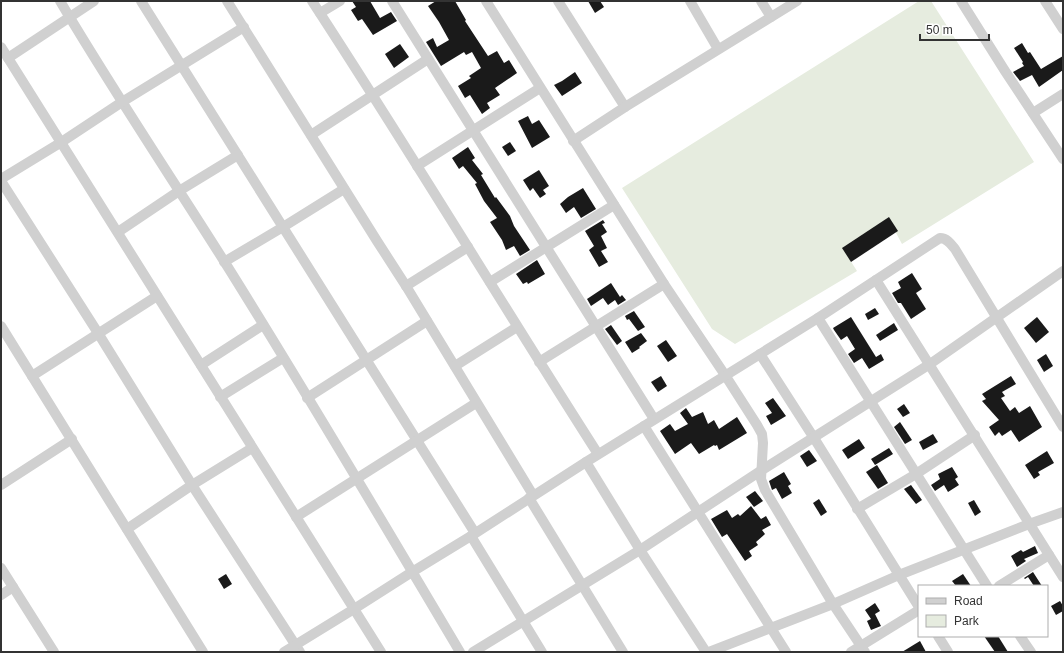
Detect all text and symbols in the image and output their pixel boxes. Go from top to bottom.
scale bar [920,16,989,42]
text: 50 m [926,23,953,37]
legend [918,585,1048,637]
text: Road [954,594,983,608]
text: Park [954,614,980,628]

